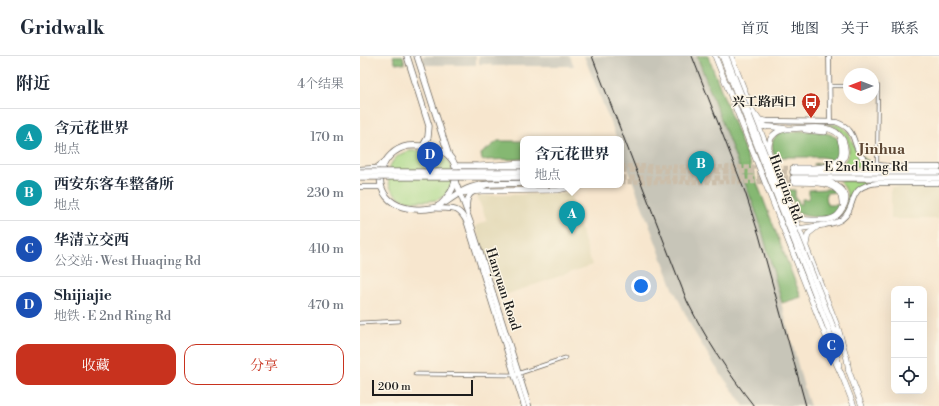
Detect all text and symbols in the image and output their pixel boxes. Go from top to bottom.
text: Gridwalk [20,16,104,40]
text: 首页 [741,20,769,38]
text: 地图 [791,20,819,38]
text: 关于 [841,20,869,38]
text: 联系 [891,20,919,38]
north arrow [843,68,879,104]
text: 附近 [16,73,50,95]
text: 4个结果 [297,76,344,92]
bus stop icon: 兴工路西口 [800,91,822,119]
place label: 兴工路西口 [732,94,797,110]
text: 含元花世界 [54,119,129,138]
text: A [24,129,34,145]
text: 170 m [310,129,344,145]
popup [520,136,624,188]
district label: Jinhua [857,140,906,159]
text: 地点 [54,141,80,157]
pin: D [417,142,443,175]
text: 含元花世界 [534,145,610,164]
pin: B [688,151,714,184]
street label: Huaqing Rd. [766,152,807,226]
street label: E 2nd Ring Rd [824,159,908,175]
text: 地点 [534,167,561,183]
text: 西安东客车整备所 [54,175,174,194]
text: B [24,185,34,201]
text: 230 m [307,185,344,201]
text: 地点 [54,197,80,213]
pin: A [559,201,585,234]
text: 华清立交西 [54,231,129,250]
text: C [24,241,34,257]
text: 410 m [308,241,344,257]
street label: Hanyuan Road [482,246,524,333]
text: 公交站 · West Huaqing Rd [54,253,201,269]
your location [631,276,651,296]
text: Shijiajie [54,286,112,305]
map controls [891,286,927,394]
button: + [891,286,927,322]
text: D [24,297,34,313]
text: 470 m [308,297,344,313]
text: 地铁 · E 2nd Ring Rd [54,308,171,324]
button: − [891,322,927,358]
pin: C [818,333,844,366]
button: 收藏 [16,344,176,385]
button: 分享 [184,344,344,385]
button: locate [891,358,927,394]
scale bar [372,378,473,397]
text: 200 m [378,380,411,394]

